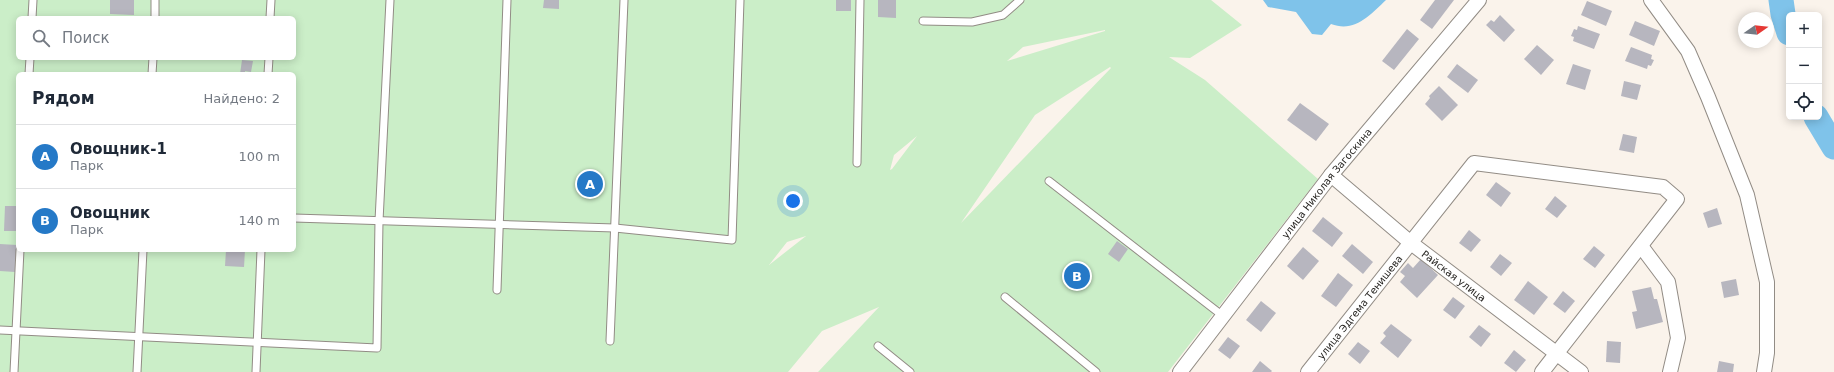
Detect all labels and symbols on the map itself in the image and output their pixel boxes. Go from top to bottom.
north arrow [1738,12,1774,48]
street label: улица Николая Загоскина [1280,126,1374,241]
pin: A [577,169,603,199]
your location [783,191,803,211]
street label: Райская улица [1420,248,1488,304]
street label: улица Эдгема Тенишева [1315,253,1405,362]
pin: B [1064,261,1090,291]

